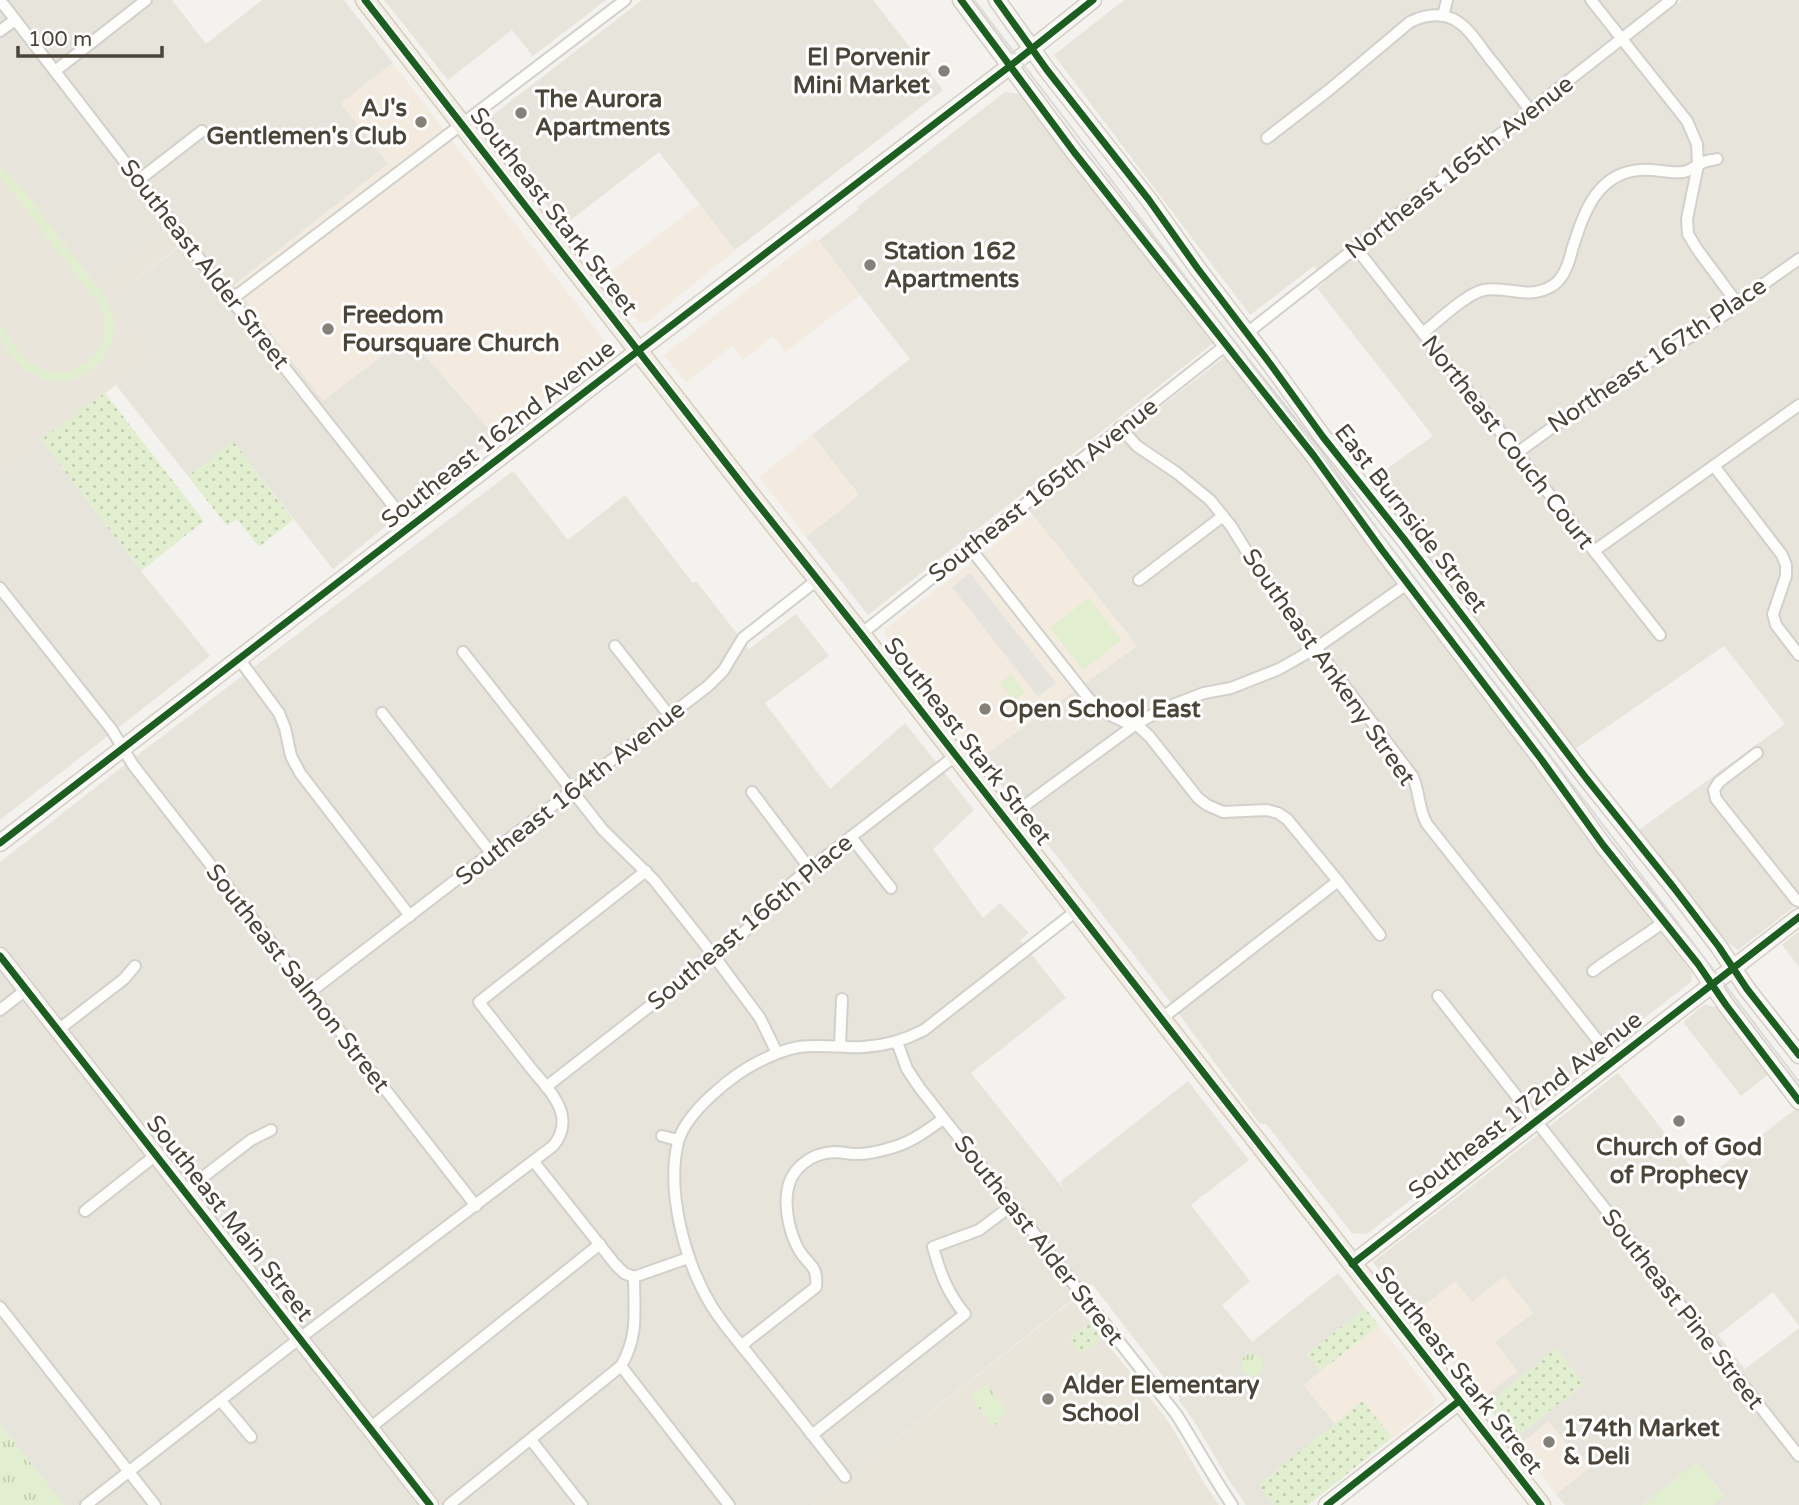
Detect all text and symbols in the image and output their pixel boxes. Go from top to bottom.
scale bar [18,14,161,58]
text: 100 m [28,27,92,52]
place label: El Porvenir Mini Market [793,43,931,100]
marker: El Porvenir Mini Market [936,63,952,79]
street label: Northeast 165th Avenue [1339,69,1579,265]
place label: The Aurora Apartments [534,85,670,142]
place label: AJ's Gentlemen's Club [206,94,407,151]
street label: Southeast Stark Street [463,102,644,321]
marker: The Aurora Apartments [513,105,529,121]
marker: AJ's Gentlemen's Club [413,114,429,130]
street label: Southeast Alder Street [114,154,296,375]
place label: Station 162 Apartments [884,237,1019,294]
marker: Station 162 Apartments [862,257,878,273]
street label: Northeast 167th Place [1542,271,1772,439]
place label: Freedom Foursquare Church [342,301,560,358]
marker: Freedom Foursquare Church [320,321,336,337]
street label: Northeast Couch Court [1415,330,1600,555]
street label: Southeast 162nd Avenue [376,334,621,535]
street label: Southeast 165th Avenue [923,392,1164,589]
street label: East Burnside Street [1328,418,1493,618]
street label: Southeast Ankeny Street [1236,543,1422,791]
street label: Southeast Stark Street [877,632,1058,851]
street label: Southeast 164th Avenue [450,695,691,892]
place label: Open School East [999,695,1202,724]
marker: Open School East [977,701,993,717]
street label: Southeast 166th Place [642,828,859,1017]
street label: Southeast Salmon Street [199,858,396,1098]
street label: Southeast 172nd Avenue [1403,1005,1648,1206]
street label: Southeast Main Street [140,1109,319,1327]
marker: Church of God of Prophecy [1671,1113,1687,1129]
street label: Southeast Alder Street [948,1130,1130,1351]
place label: Church of God of Prophecy [1596,1133,1762,1190]
street label: Southeast Pine Street [1595,1203,1770,1415]
street label: Southeast Stark Street [1368,1261,1549,1480]
place label: Alder Elementary School [1062,1371,1260,1428]
marker: Alder Elementary School [1040,1391,1056,1407]
place label: 174th Market & Deli [1563,1414,1721,1471]
marker: 174th Market & Deli [1541,1434,1557,1450]

